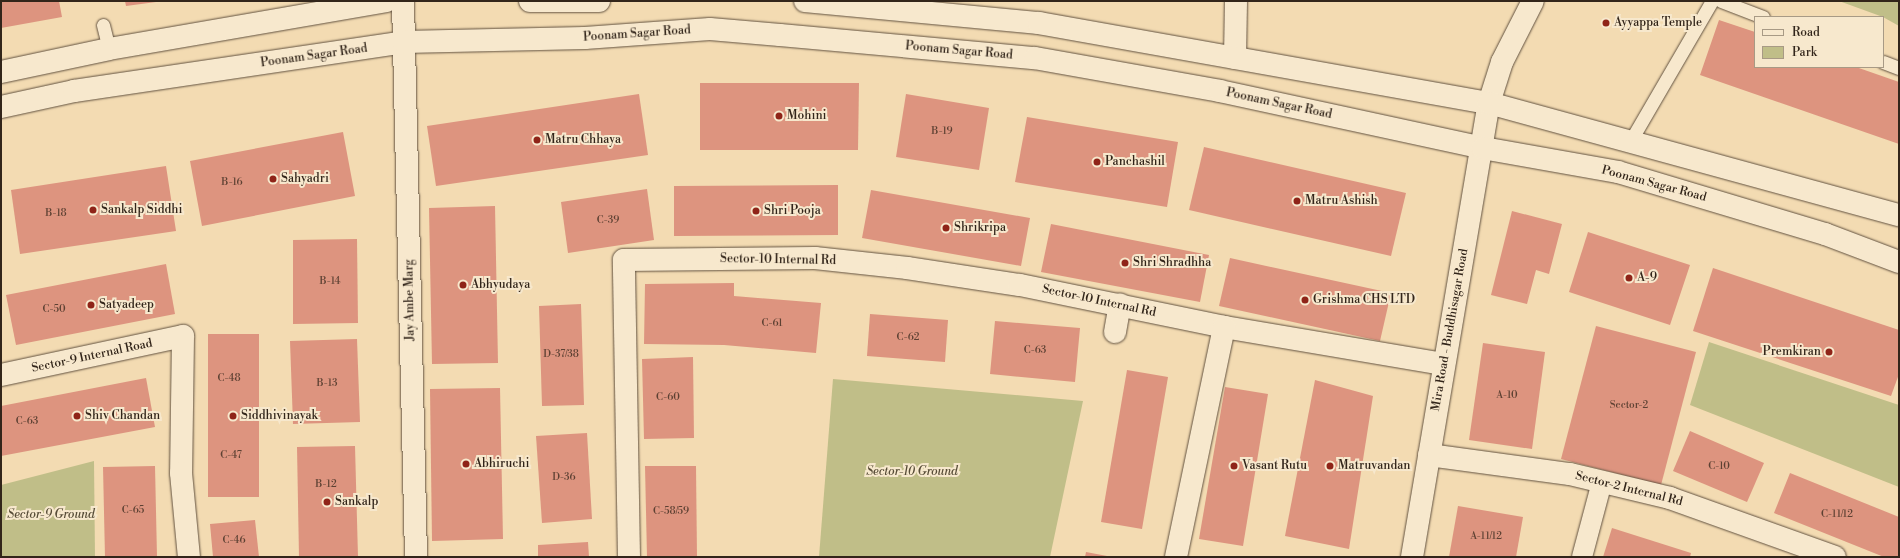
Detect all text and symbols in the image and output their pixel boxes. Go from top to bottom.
place label: Ayyappa Temple [1614,16,1702,30]
legend [1754,16,1884,68]
marker: Ayyappa Temple [1601,18,1611,28]
street label: Poonam Sagar Road [583,23,691,45]
text: Road [1792,25,1820,40]
street label: Poonam Sagar Road [905,39,1013,63]
street label: Poonam Sagar Road [260,41,368,71]
text: Park [1792,45,1817,60]
street label: Poonam Sagar Road [1225,86,1333,122]
place label: Mohini [787,109,827,123]
marker: Mohini [774,111,784,121]
house number: B-19 [931,126,953,138]
place label: Matru Chhaya [545,133,621,147]
marker: Matru Chhaya [532,135,542,145]
place label: Panchashil [1105,155,1165,169]
marker: Panchashil [1092,157,1102,167]
street label: Poonam Sagar Road [1600,163,1708,205]
place label: Sahyadri [281,172,329,186]
marker: Sahyadri [268,174,278,184]
house number: B-16 [221,177,243,189]
place label: Matru Ashish [1305,194,1378,208]
marker: Matru Ashish [1292,196,1302,206]
place label: Sankalp Siddhi [101,203,182,217]
place label: Shri Pooja [764,204,821,218]
marker: Sankalp Siddhi [88,205,98,215]
marker: Shri Pooja [751,206,761,216]
house number: B-18 [45,208,67,220]
house number: C-39 [597,215,619,227]
place label: Shrikripa [954,221,1006,235]
marker: Shrikripa [941,223,951,233]
street label: Mira Road - Buddhisagar Road [1429,248,1471,412]
street label: Sector-10 Internal Rd [720,252,836,268]
place label: Shri Shradhha [1133,256,1211,270]
marker: Shri Shradhha [1120,258,1130,268]
street label: Jay Ambe Marg [402,259,418,341]
place label: A-9 [1637,271,1657,285]
marker: A-9 [1624,273,1634,283]
house number: B-14 [319,276,341,288]
place label: Abhyudaya [471,278,530,292]
marker: Abhyudaya [458,280,468,290]
street label: Sector-10 Internal Rd [1041,282,1157,320]
place label: Grishma CHS LTD [1313,293,1415,307]
marker: Grishma CHS LTD [1300,295,1310,305]
place label: Satyadeep [99,298,154,312]
marker: Satyadeep [86,300,96,310]
house number: C-50 [42,304,66,316]
house number: C-61 [761,318,783,330]
house number: C-62 [897,332,919,344]
street label: Sector-9 Internal Road [30,336,154,376]
house number: C-63 [1024,345,1046,357]
place label: Premkiran [1763,345,1821,359]
marker: Premkiran [1824,347,1834,357]
house number: D-37/38 [543,349,579,361]
house number: C-48 [217,373,241,385]
house number: B-13 [316,378,338,390]
house number: A-10 [1496,390,1518,402]
house number: C-60 [656,392,680,404]
house number: Sector-2 [1610,400,1648,412]
place label: Shiv Chandan [85,409,160,423]
place label: Siddhivinayak [241,409,318,423]
marker: Shiv Chandan [72,411,82,421]
marker: Siddhivinayak [228,411,238,421]
house number: C-63 [16,416,38,428]
house number: C-47 [220,450,242,462]
place label: Abhiruchi [474,457,529,471]
marker: Abhiruchi [461,459,471,469]
place label: Vasant Rutu [1242,459,1307,473]
place label: Matruvandan [1338,459,1410,473]
marker: Vasant Rutu [1229,461,1239,471]
marker: Matruvandan [1325,461,1335,471]
house number: C-10 [1708,461,1730,473]
park label: Sector-10 Ground [866,465,958,479]
street label: Sector-2 Internal Rd [1574,469,1684,509]
house number: D-36 [552,472,576,484]
house number: B-12 [315,479,337,491]
place label: Sankalp [335,495,378,509]
marker: Sankalp [322,497,332,507]
house number: C-65 [122,505,144,517]
house number: C-58/59 [653,506,689,518]
park label: Sector-9 Ground [7,508,95,522]
house number: C-11/12 [1821,509,1853,521]
house number: A-11/12 [1470,531,1502,543]
house number: C-46 [222,535,246,547]

